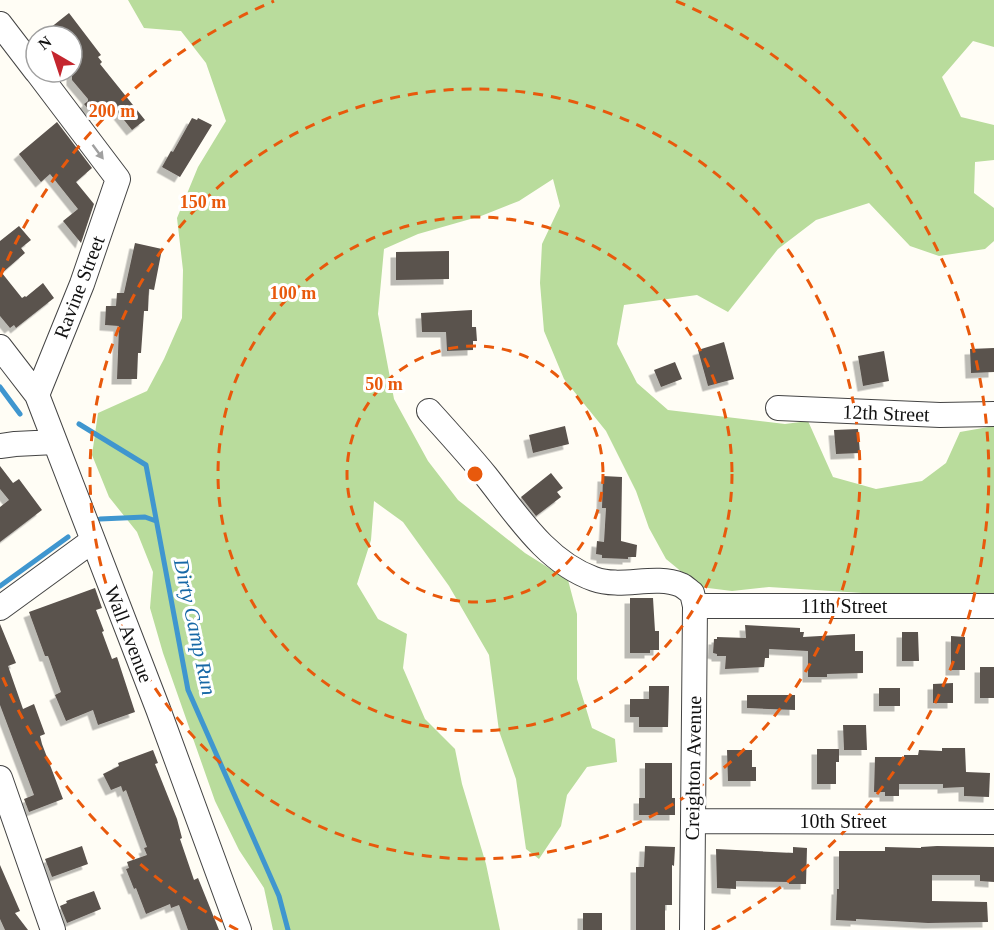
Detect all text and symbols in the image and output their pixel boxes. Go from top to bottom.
north arrow [24,24,84,84]
text: N [35,32,55,53]
text: 200 m [89,101,135,121]
one-way arrow [91,144,104,160]
text: 150 m [180,192,226,212]
street label: Ravine Street [49,232,109,342]
text: 100 m [270,283,316,303]
text: 50 m [365,374,403,394]
street label: 12th Street [842,400,930,426]
centre of rings [465,464,485,484]
water label: Dirty Camp Run [169,556,221,697]
street label: Wall Avenue [100,583,158,686]
street label: 11th Street [801,595,888,617]
street label: Creighton Avenue [681,695,706,841]
street label: 10th Street [799,810,887,832]

